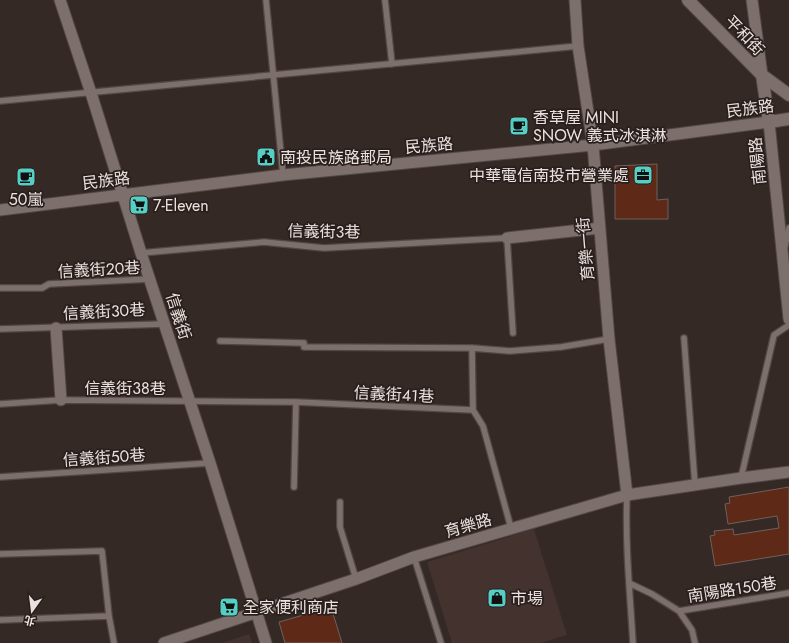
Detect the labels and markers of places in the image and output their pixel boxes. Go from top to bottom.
place label: 香草屋 MINI SNOW 義式冰淇淋 [533,106,667,147]
cafe icon: 香草屋 MINI SNOW 義式冰淇淋 [508,115,530,137]
public building icon: 南投民族路郵局 [255,146,277,168]
place label: 南投民族路郵局 [280,146,392,169]
place label: 中華電信南投市營業處 [469,164,629,187]
office icon: 中華電信南投市營業處 [632,164,654,186]
cafe icon: 50嵐 [15,166,37,188]
place label: 50嵐 [9,188,43,211]
supermarket icon: 7-Eleven [128,194,150,216]
place label: 7-Eleven [153,194,209,217]
shop icon: 市場 [486,587,508,609]
place label: 市場 [511,587,543,610]
supermarket icon: 全家便利商店 [218,596,240,618]
place label: 全家便利商店 [243,596,339,619]

